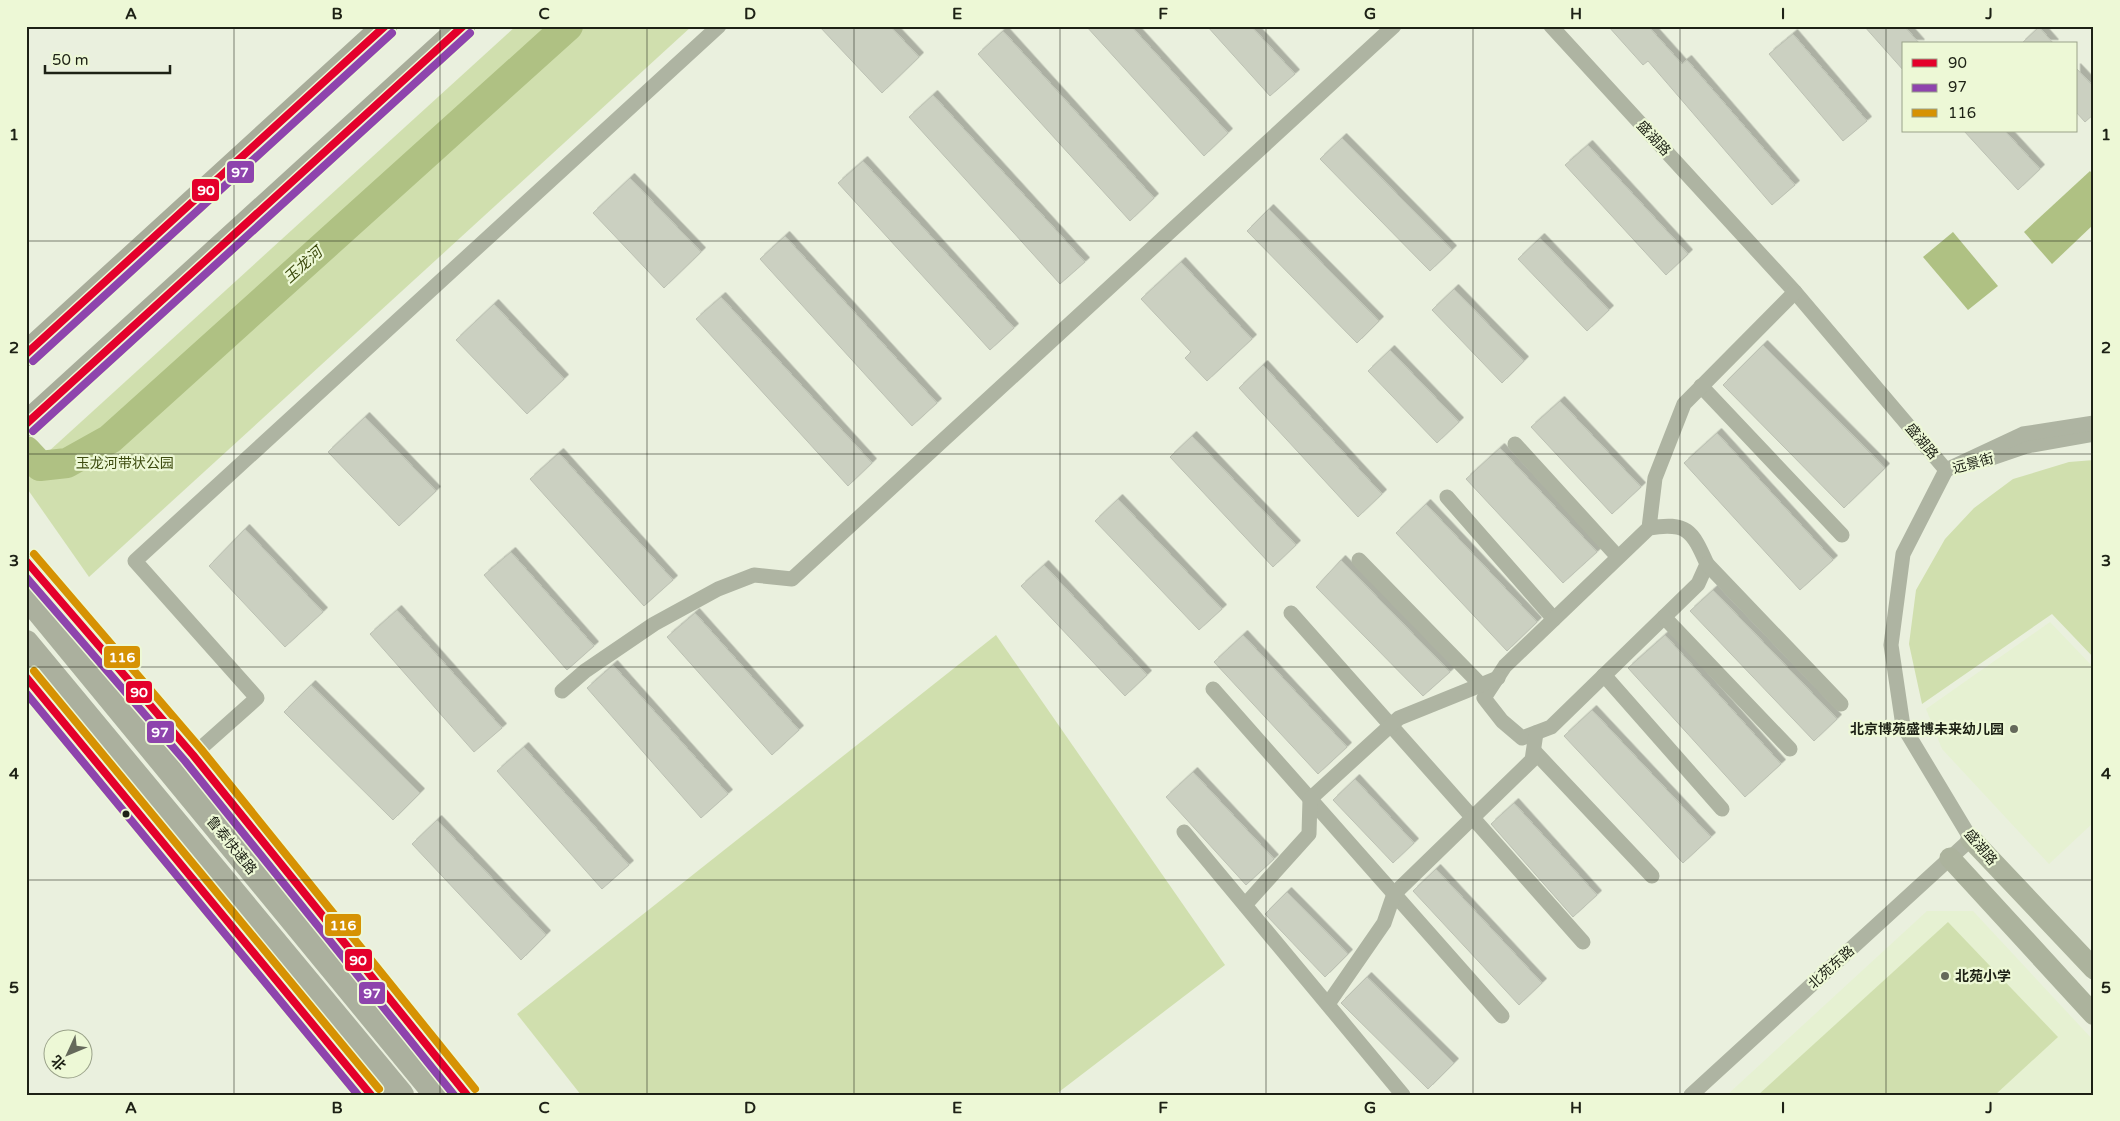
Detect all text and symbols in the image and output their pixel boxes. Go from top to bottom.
text: A [125,4,137,24]
text: B [331,4,343,24]
text: C [538,4,550,24]
text: D [744,4,756,24]
text: E [952,4,962,24]
text: F [1158,4,1168,24]
text: G [1364,4,1376,24]
text: H [1570,4,1582,24]
text: I [1781,4,1785,24]
text: J [1984,4,1993,24]
scale bar [45,42,170,74]
legend [1902,42,2078,132]
text: 50 m [52,51,89,69]
text: 90 [1948,54,1967,72]
text: 97 [1948,78,1967,96]
text: 116 [1948,104,1976,122]
street label: 盛湖路 [1633,117,1674,159]
text: 1 [9,125,19,145]
text: 1 [2101,125,2111,145]
line badge: 97 [226,160,255,184]
text: 97 [231,164,249,181]
line badge: 90 [191,178,220,202]
text: 90 [197,182,215,199]
water label: 玉龙河 [280,241,328,287]
text: 2 [9,338,19,358]
text: 2 [2101,338,2111,358]
street label: 盛湖路 [1902,420,1942,463]
street label: 远景街 [1951,450,1996,477]
park label: 玉龙河带状公园 [76,455,174,472]
text: 3 [9,551,19,571]
text: 3 [2101,551,2111,571]
line badge: 116 [103,645,141,669]
text: 116 [109,649,135,666]
line badge: 90 [125,680,153,704]
text: 90 [130,684,148,701]
line badge: 97 [146,720,175,744]
place label: 北京博苑盛博未来幼儿园 [1850,721,2004,738]
marker: 北京博苑盛博未来幼儿园 [2008,723,2020,735]
text: 97 [151,724,169,741]
text: 4 [9,764,19,784]
text: 4 [2101,764,2111,784]
unlabelled marker [121,809,131,819]
street label: 鲁泰快速路 [203,813,260,878]
street label: 盛湖路 [1961,826,2001,869]
line badge: 116 [324,913,362,937]
text: 116 [330,917,356,934]
street label: 北苑东路 [1805,942,1858,992]
line badge: 90 [344,948,373,972]
text: 90 [349,952,367,969]
place label: 北苑小学 [1955,968,2011,985]
marker: 北苑小学 [1939,970,1951,982]
text: 5 [9,978,19,998]
text: 5 [2101,978,2111,998]
line badge: 97 [358,981,386,1005]
text: 97 [363,985,381,1002]
north arrow [42,1028,92,1078]
text: 北 [48,1052,70,1074]
text: A [125,1098,137,1118]
text: B [331,1098,343,1118]
text: C [538,1098,550,1118]
text: D [744,1098,756,1118]
text: E [952,1098,962,1118]
text: F [1158,1098,1168,1118]
text: G [1364,1098,1376,1118]
text: H [1570,1098,1582,1118]
text: I [1781,1098,1785,1118]
text: J [1984,1098,1993,1118]

